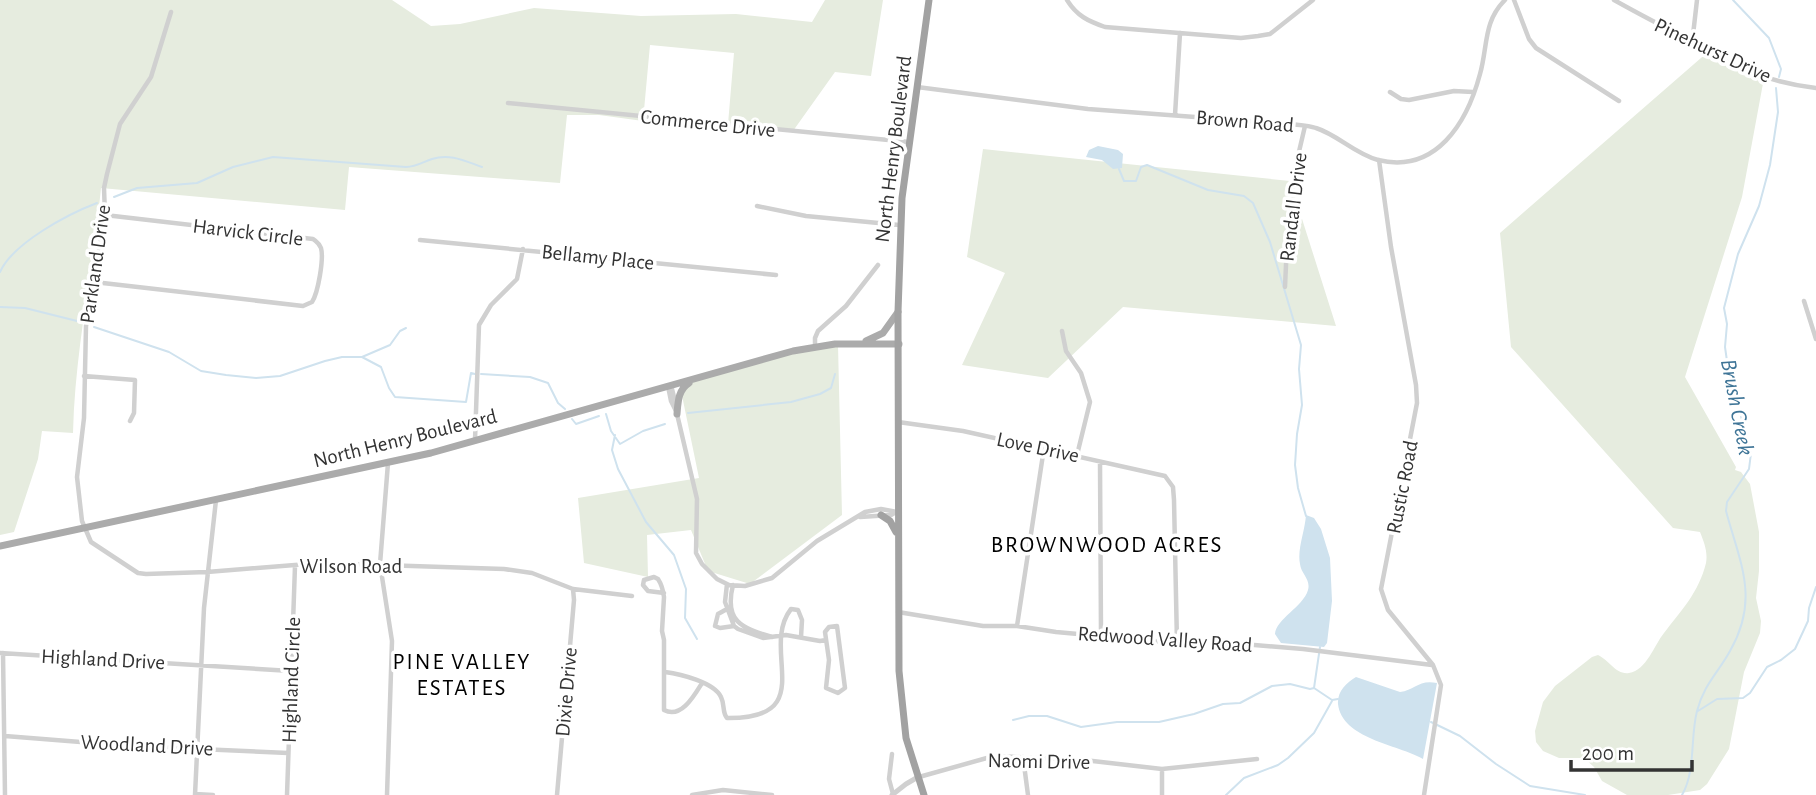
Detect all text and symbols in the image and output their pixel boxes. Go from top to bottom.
street label: Pinehurst Drive [1651,14,1774,87]
street label: North Henry Boulevard [872,54,915,244]
street label: Commerce Drive [640,106,776,141]
street label: Brown Road [1195,107,1295,136]
street label: Randall Drive [1276,151,1311,263]
street label: Parkland Drive [77,203,114,325]
street label: Harvick Circle [191,215,304,250]
street label: Bellamy Place [541,241,655,274]
water label: Brush Creek [1716,357,1757,458]
street label: North Henry Boulevard [311,405,499,471]
street label: Love Drive [995,428,1081,466]
street label: Rustic Road [1383,438,1422,536]
district label: BROWNWOOD ACRES [991,534,1223,557]
street label: Wilson Road [300,556,403,577]
street label: Highland Circle [279,617,304,743]
street label: Redwood Valley Road [1077,623,1253,656]
street label: Highland Drive [40,646,166,673]
street label: Dixie Drive [552,646,581,738]
district label: PINE VALLEY ESTATES [393,651,531,700]
scale bar [1571,728,1692,772]
street label: Woodland Drive [80,732,214,759]
text: 200 m [1582,743,1634,764]
street label: Naomi Drive [987,750,1091,773]

